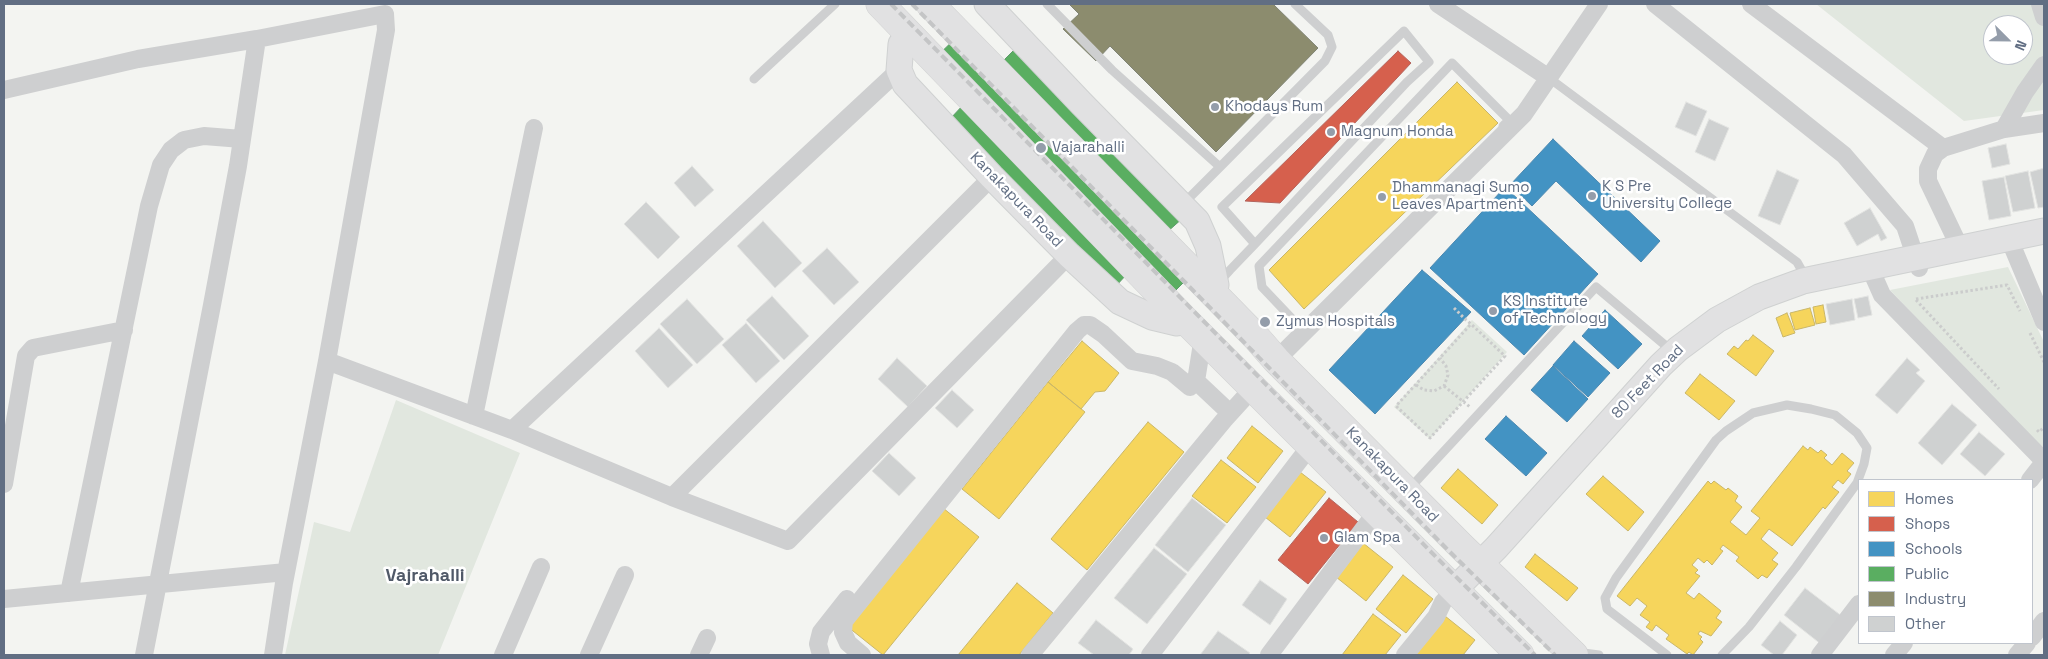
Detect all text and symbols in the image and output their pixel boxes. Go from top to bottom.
north arrow [1983,15,2033,65]
text: N [2011,38,2031,53]
place label: Khodays Rum [1225,98,1323,116]
marker: Khodays Rum [1209,101,1221,113]
place label: Magnum Honda [1341,123,1454,141]
marker: Magnum Honda [1325,126,1337,138]
place label: Vajarahalli [1052,139,1125,157]
marker: Vajarahalli [1034,141,1048,155]
street label: Kanakapura Road [966,149,1066,251]
place label: K S Pre University College [1602,178,1732,213]
place label: Dhammanagi Sumo Leaves Apartment [1392,179,1530,214]
marker: K S Pre University College [1586,190,1598,202]
marker: Dhammanagi Sumo Leaves Apartment [1376,191,1388,203]
place label: KS Institute of Technology [1503,293,1607,328]
marker: KS Institute of Technology [1487,305,1499,317]
place label: Zymus Hospitals [1276,313,1395,331]
marker: Zymus Hospitals [1258,315,1272,329]
street label: 80 Feet Road [1608,341,1688,423]
street label: Kanakapura Road [1342,424,1442,526]
legend [1858,479,2033,644]
text: Homes [1905,489,1954,508]
text: Shops [1905,514,1950,533]
place label: Glam Spa [1334,529,1400,547]
marker: Glam Spa [1318,532,1330,544]
text: Schools [1905,539,1962,558]
text: Public [1905,564,1949,583]
district label: Vajrahalli [386,565,464,587]
text: Industry [1905,589,1966,608]
text: Other [1905,614,1946,633]

